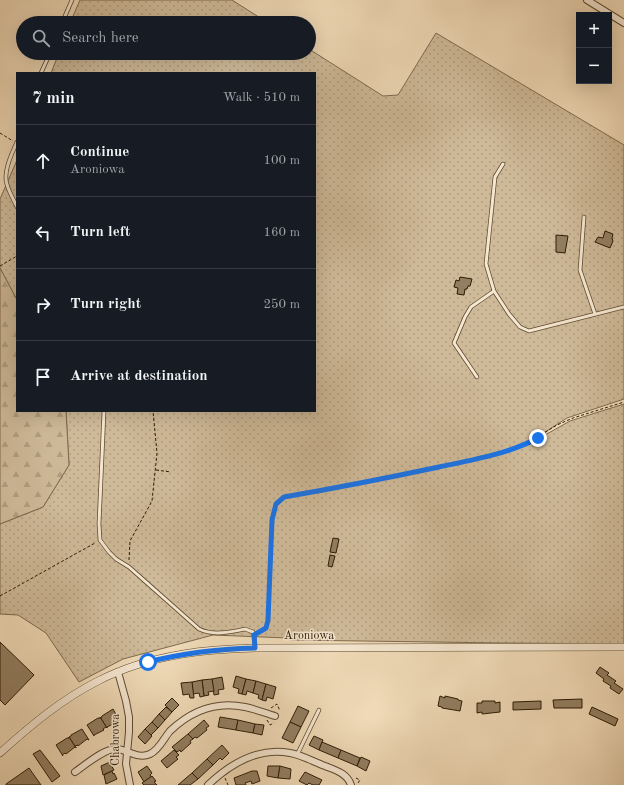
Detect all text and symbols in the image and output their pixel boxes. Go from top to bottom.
map controls [576,12,612,84]
button: + [576,12,612,48]
search box [16,16,316,60]
icon: search [30,27,52,49]
text: Search here [62,31,139,46]
button: − [576,48,612,84]
text: 7 min [32,90,75,107]
text: Walk · 510 m [223,91,300,104]
text: Continue [70,145,129,160]
icon: ahead [32,150,54,172]
text: 100 m [263,154,300,167]
text: Aroniowa [70,163,125,176]
icon: left [32,222,54,244]
text: Turn left [70,225,130,240]
text: 160 m [263,226,300,239]
icon: right [32,294,54,316]
text: Turn right [70,297,141,312]
text: 250 m [263,298,300,311]
icon: arrive [32,366,54,388]
text: Arrive at destination [70,369,208,384]
route end [529,429,547,447]
street label: Aroniowa [284,630,334,642]
route start [139,653,157,671]
street label: Chabrowa [110,714,122,766]

